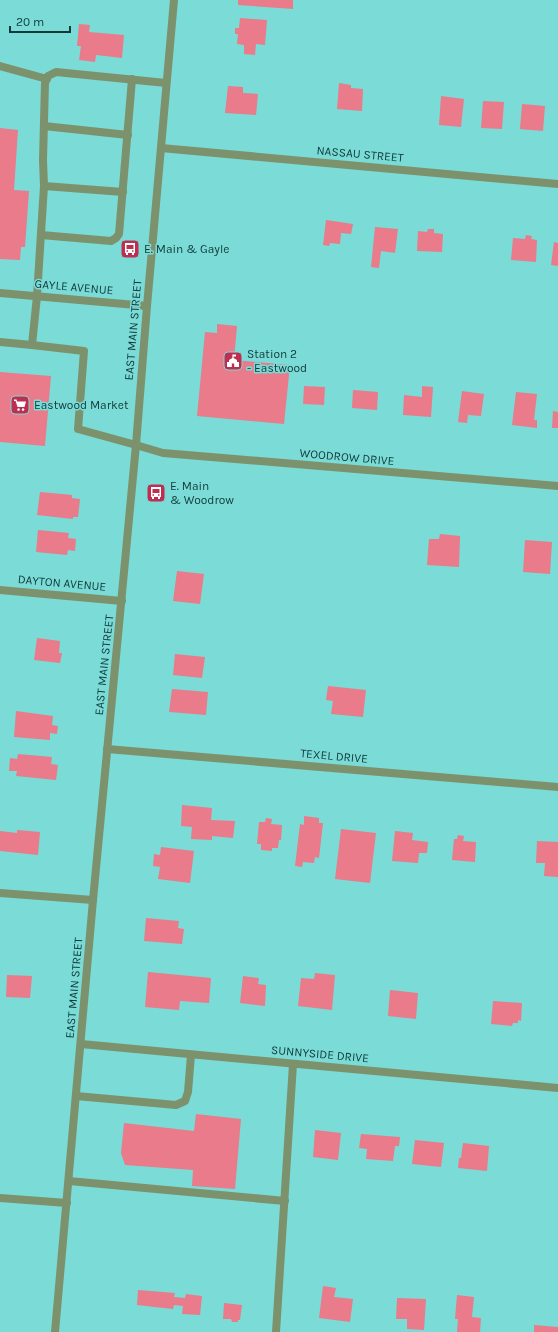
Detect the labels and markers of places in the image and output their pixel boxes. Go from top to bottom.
bus stop icon: E. Main & Gayle [119,238,141,260]
place label: E. Main & Gayle [144,242,229,256]
place label: Station 2 - Eastwood [247,347,307,375]
public building icon: Station 2 - Eastwood [222,350,244,372]
supermarket icon: Eastwood Market [9,394,31,416]
place label: Eastwood Market [34,398,129,412]
place label: E. Main & Woodrow [170,479,234,507]
bus stop icon: E. Main & Woodrow [145,482,167,504]

